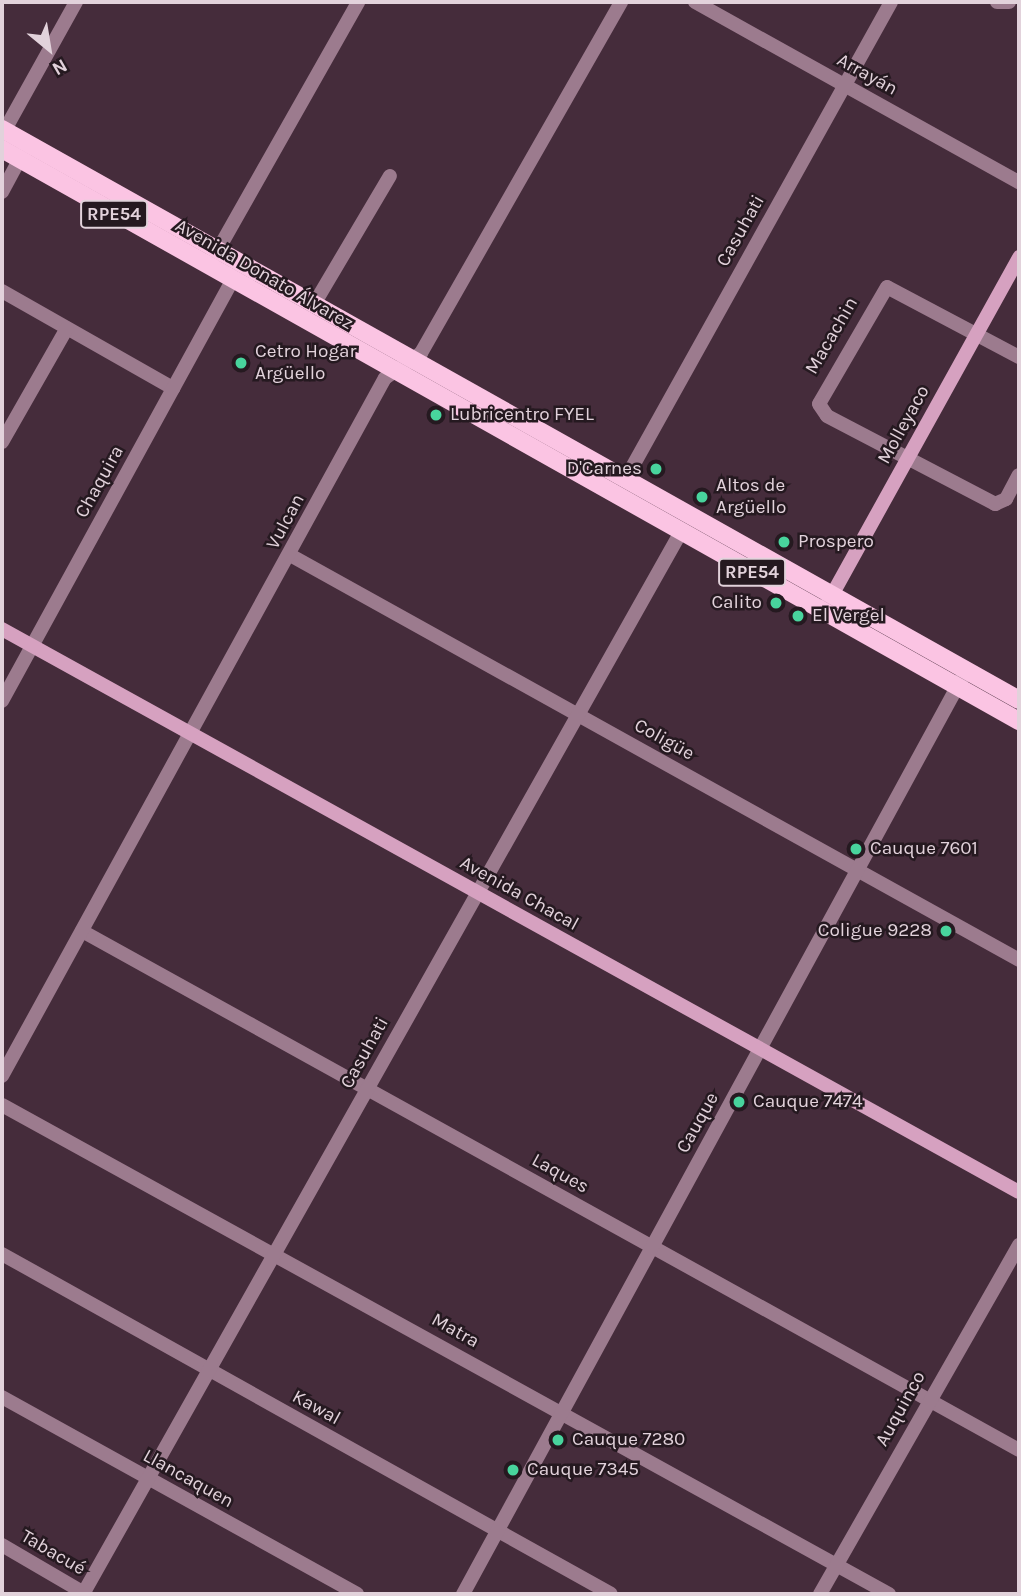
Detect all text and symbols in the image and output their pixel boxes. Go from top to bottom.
north arrow [14,14,84,84]
street label: Arrayán [833,49,901,101]
text: N [48,54,71,80]
street label: Casuhati [712,191,770,271]
road number: RPE54 [79,200,149,229]
street label: Avenida Donato Álvarez [171,215,357,335]
street label: Macachin [801,293,863,379]
place label: Cetro Hogar Argüello [255,341,356,385]
marker: Cetro Hogar Argüello [233,355,249,371]
street label: Molleyaco [873,382,935,468]
place label: Lubricentro FYEL [450,404,594,426]
marker: Lubricentro FYEL [428,407,444,423]
street label: Chaquira [71,442,129,522]
place label: D'Carnes [567,458,642,480]
marker: D'Carnes [648,461,664,477]
place label: Altos de Argüello [716,475,786,519]
marker: Altos de Argüello [694,489,710,505]
street label: Vulcan [262,490,310,554]
place label: Prospero [798,531,874,553]
marker: Prospero [776,534,792,550]
road number: RPE54 [717,558,787,586]
place label: Calito [711,592,762,614]
marker: Calito [768,595,784,611]
place label: El Vergel [812,605,885,627]
marker: El Vergel [790,608,806,624]
street label: Coligüe [630,714,698,766]
place label: Cauque 7601 [870,838,978,860]
marker: Cauque 7601 [848,841,864,857]
street label: Avenida Chacal [456,852,582,936]
place label: Coligue 9228 [818,920,932,942]
marker: Coligue 9228 [938,923,954,939]
street label: Casuhati [336,1013,394,1093]
street label: Cauque [672,1089,724,1157]
place label: Cauque 7474 [753,1091,863,1113]
marker: Cauque 7474 [731,1094,747,1110]
street label: Laques [527,1149,593,1199]
street label: Matra [427,1309,483,1353]
street label: Auquinco [871,1367,931,1451]
street label: Kawal [288,1386,344,1430]
place label: Cauque 7280 [572,1429,685,1451]
marker: Cauque 7280 [550,1432,566,1448]
street label: Llancaquen [139,1445,237,1513]
place label: Cauque 7345 [527,1459,639,1481]
marker: Cauque 7345 [505,1462,521,1478]
street label: Tabacué [17,1525,89,1581]

